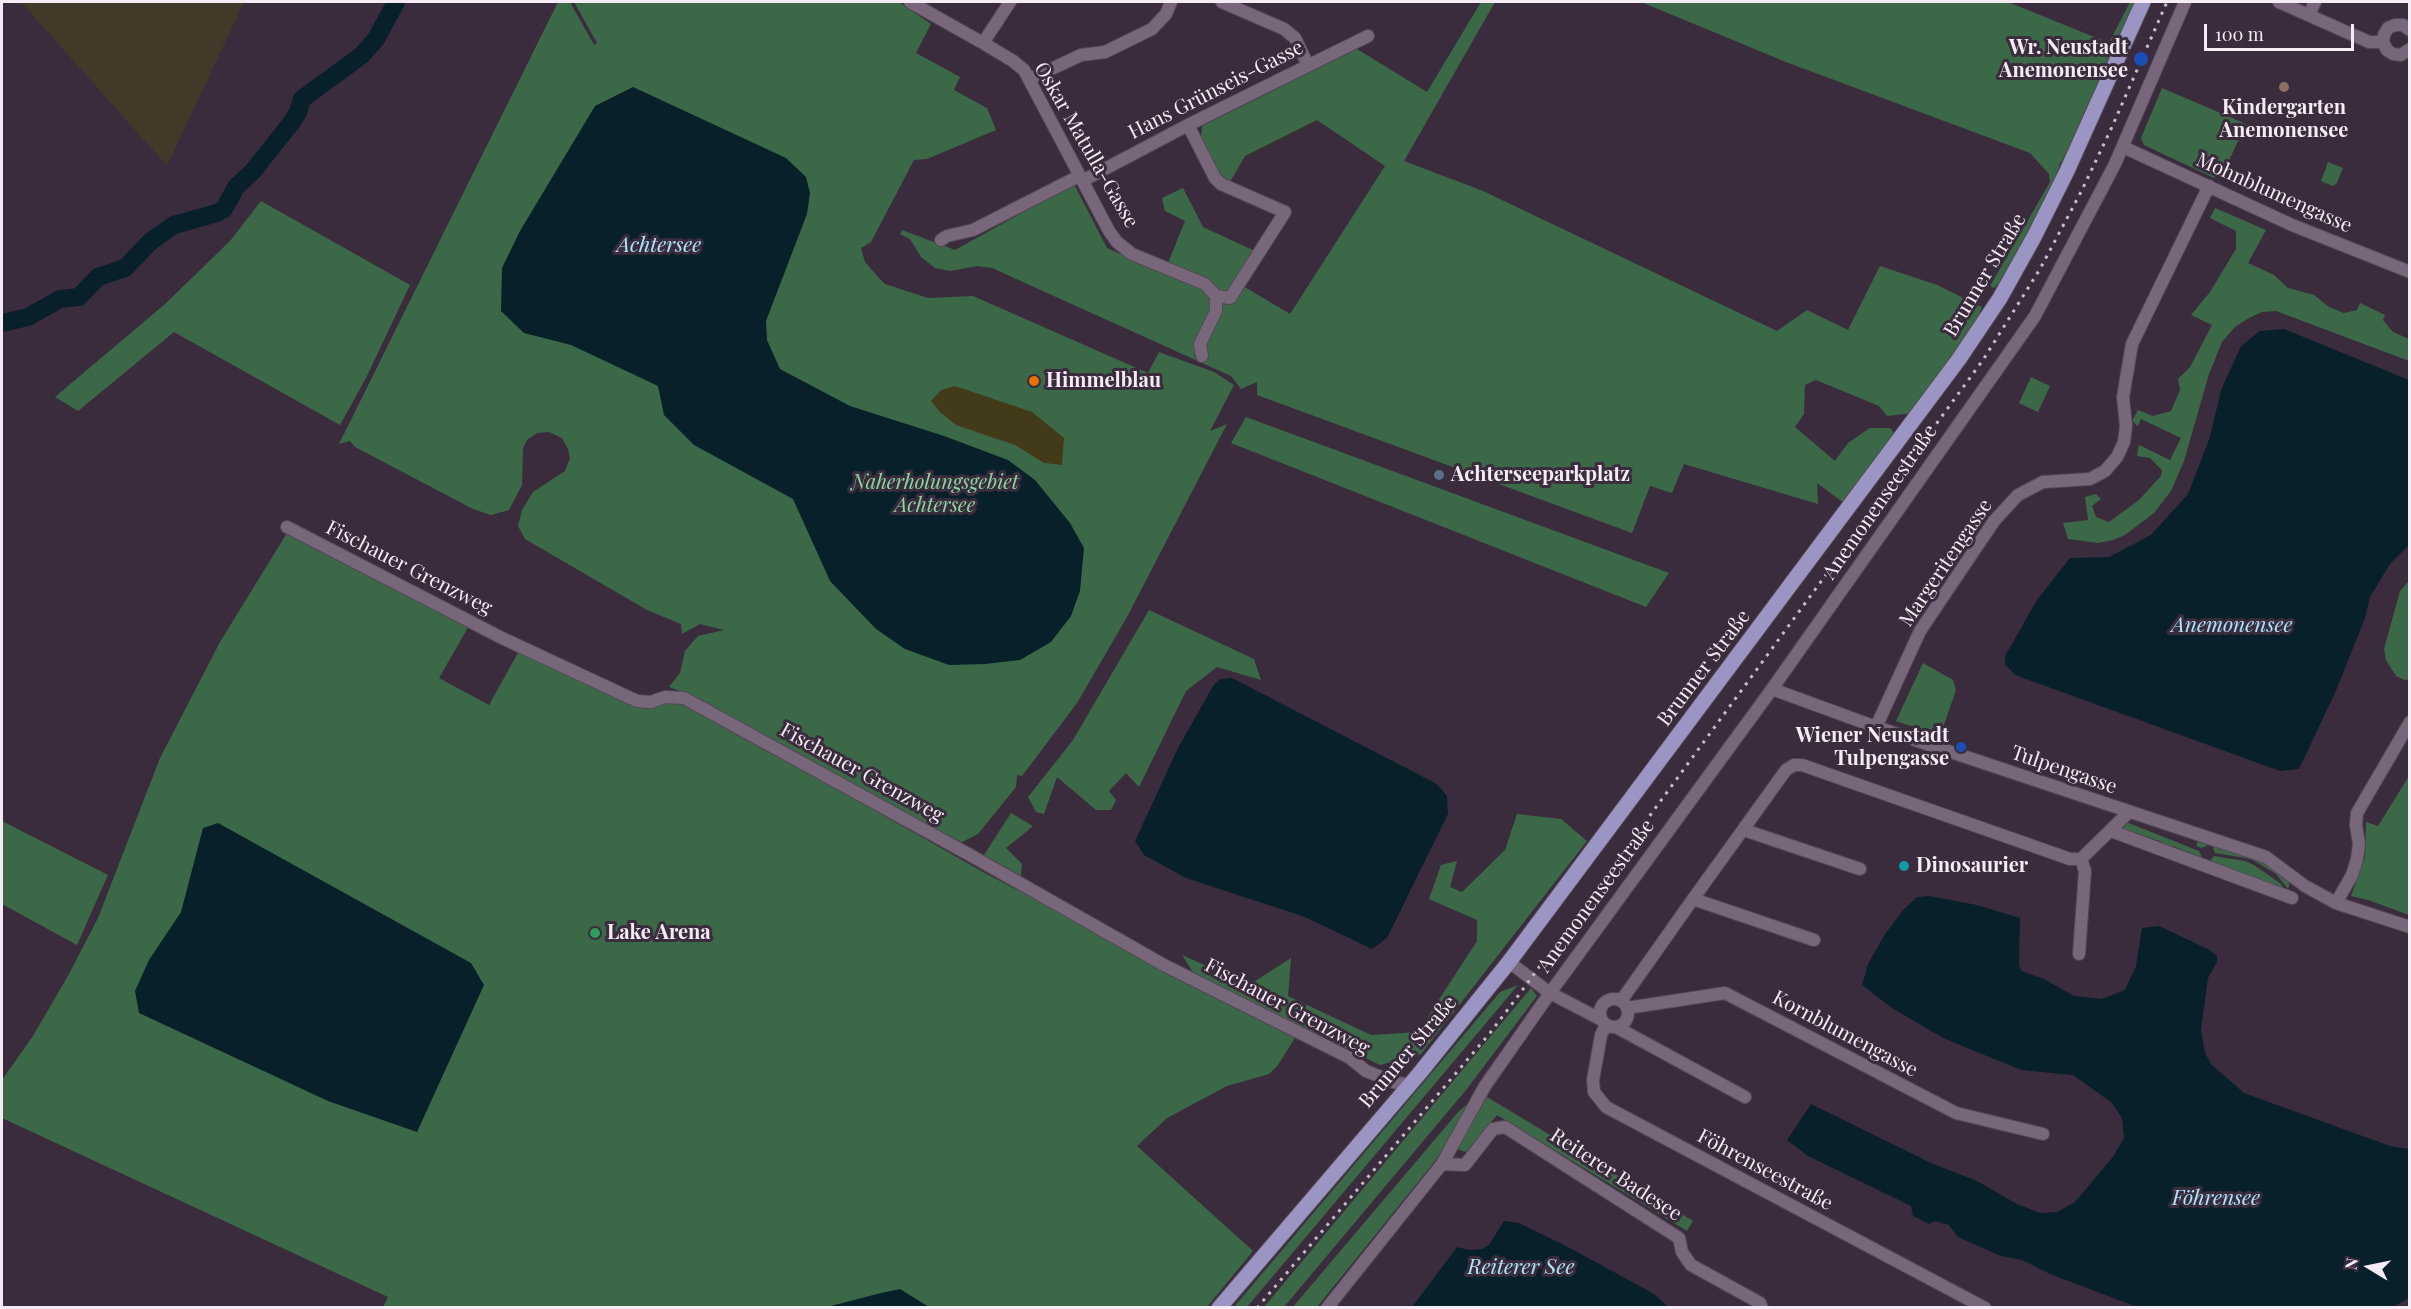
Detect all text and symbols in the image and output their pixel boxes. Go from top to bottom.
scale bar [2207,12,2357,50]
text: 100 m [2215,22,2264,46]
street label: Hans Grünseis-Gasse [1125,35,1307,145]
place label: Wr. Neustadt Anemonensee [1999,36,2128,83]
marker: Wr. Neustadt Anemonensee [2132,50,2150,68]
street label: Oskar Matulla-Gasse [1029,58,1143,232]
marker: Kindergarten Anemonensee [2277,80,2291,94]
place label: Kindergarten Anemonensee [2220,96,2348,143]
street label: Mohnblumengasse [2192,148,2356,238]
street label: Brunner Straße [1939,209,2031,341]
water label: Achtersee [617,232,701,258]
place label: Himmelblau [1046,369,1161,393]
marker: Himmelblau [1027,374,1041,388]
street label: Anemonenseestraße [1818,420,1942,584]
place label: Achterseeparkplatz [1451,463,1630,487]
marker: Achterseeparkplatz [1432,468,1446,482]
park label: Naherholungsgebiet Achtersee [851,471,1019,518]
street label: Margeritengasse [1894,495,1998,631]
street label: Fischauer Grenzweg [322,516,496,620]
street label: Brunner Straße [1653,605,1755,731]
water label: Anemonensee [2171,612,2293,638]
street label: Fischauer Grenzweg [776,718,948,828]
place label: Wiener Neustadt Tulpengasse [1796,724,1949,771]
marker: Wiener Neustadt Tulpengasse [1954,740,1968,754]
street label: Tulpengasse [2008,741,2120,799]
street label: Anemonenseestraße [1532,815,1660,977]
place label: Dinosaurier [1916,854,2028,878]
marker: Dinosaurier [1897,859,1911,873]
place label: Lake Arena [607,921,711,945]
marker: Lake Arena [588,926,602,940]
street label: Fischauer Grenzweg [1200,953,1374,1061]
street label: Kornblumengasse [1768,986,1922,1082]
street label: Brunner Straße [1354,991,1462,1113]
street label: Reiterer Badesee [1546,1124,1686,1226]
street label: Föhrenseestraße [1693,1124,1837,1216]
water label: Föhrensee [2172,1185,2260,1211]
north arrow [2339,1237,2399,1297]
water label: Reiterer See [1468,1254,1574,1280]
text: N [2339,1256,2362,1271]

